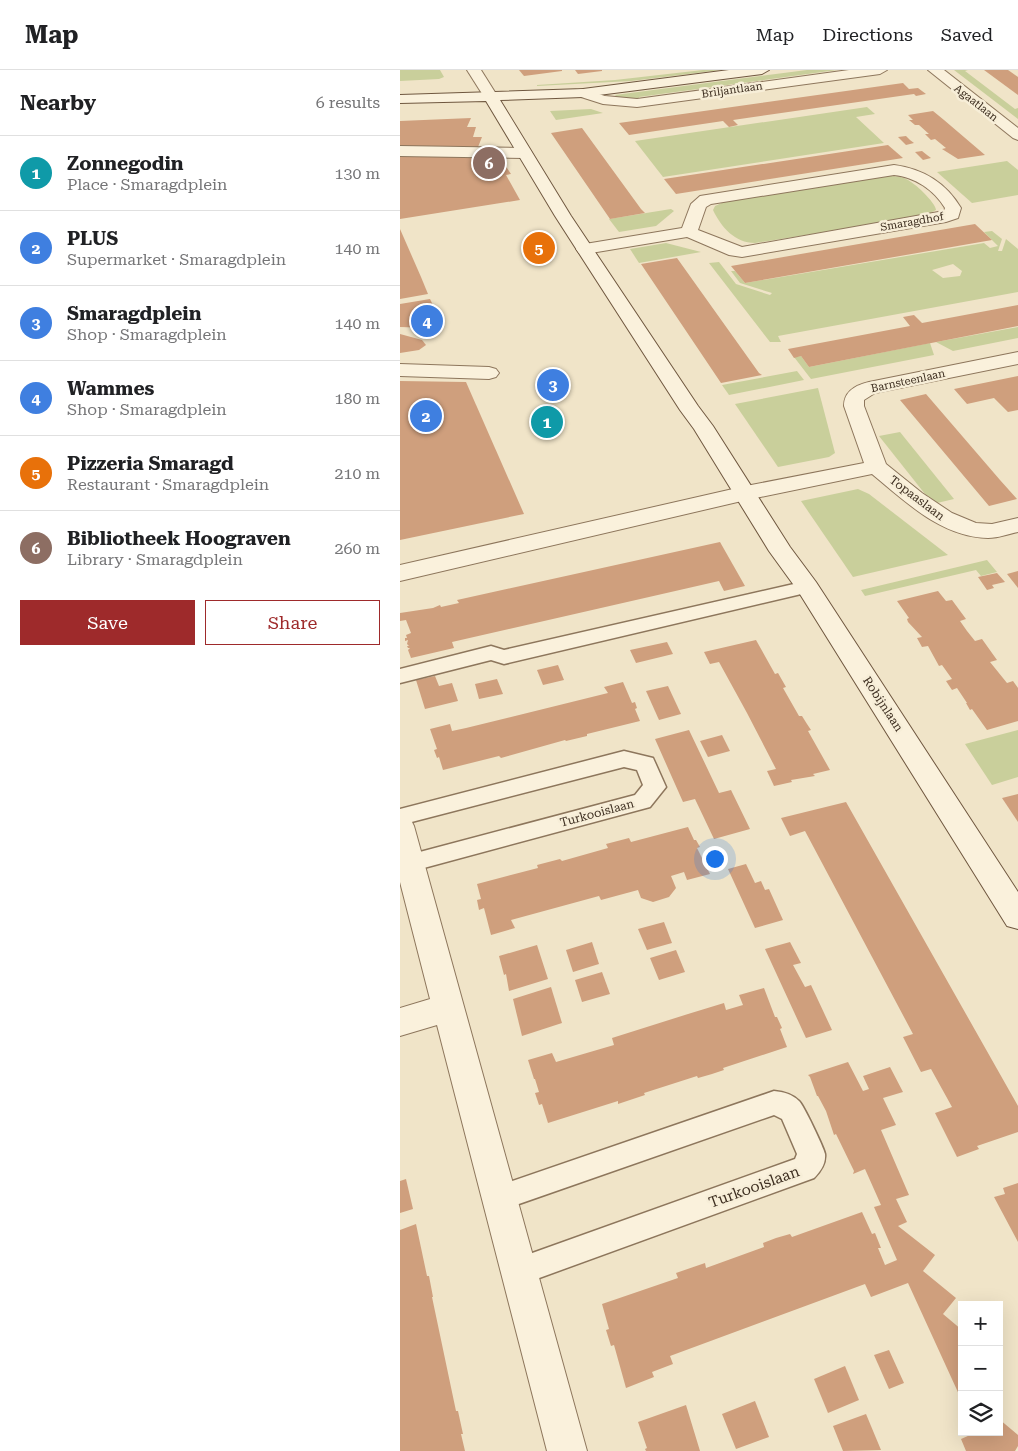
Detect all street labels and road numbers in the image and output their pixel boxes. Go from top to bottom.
street label: Briljantlaan [701,79,763,101]
street label: Agaatlaan [952,82,1000,124]
street label: Smaragdhof [879,210,945,234]
street label: Barnsteenlaan [870,367,946,395]
street label: Topaaslaan [887,473,947,523]
street label: Robijnlaan [860,674,906,734]
street label: Turkooislaan [558,796,636,830]
street label: Turkooislaan [706,1162,802,1212]

